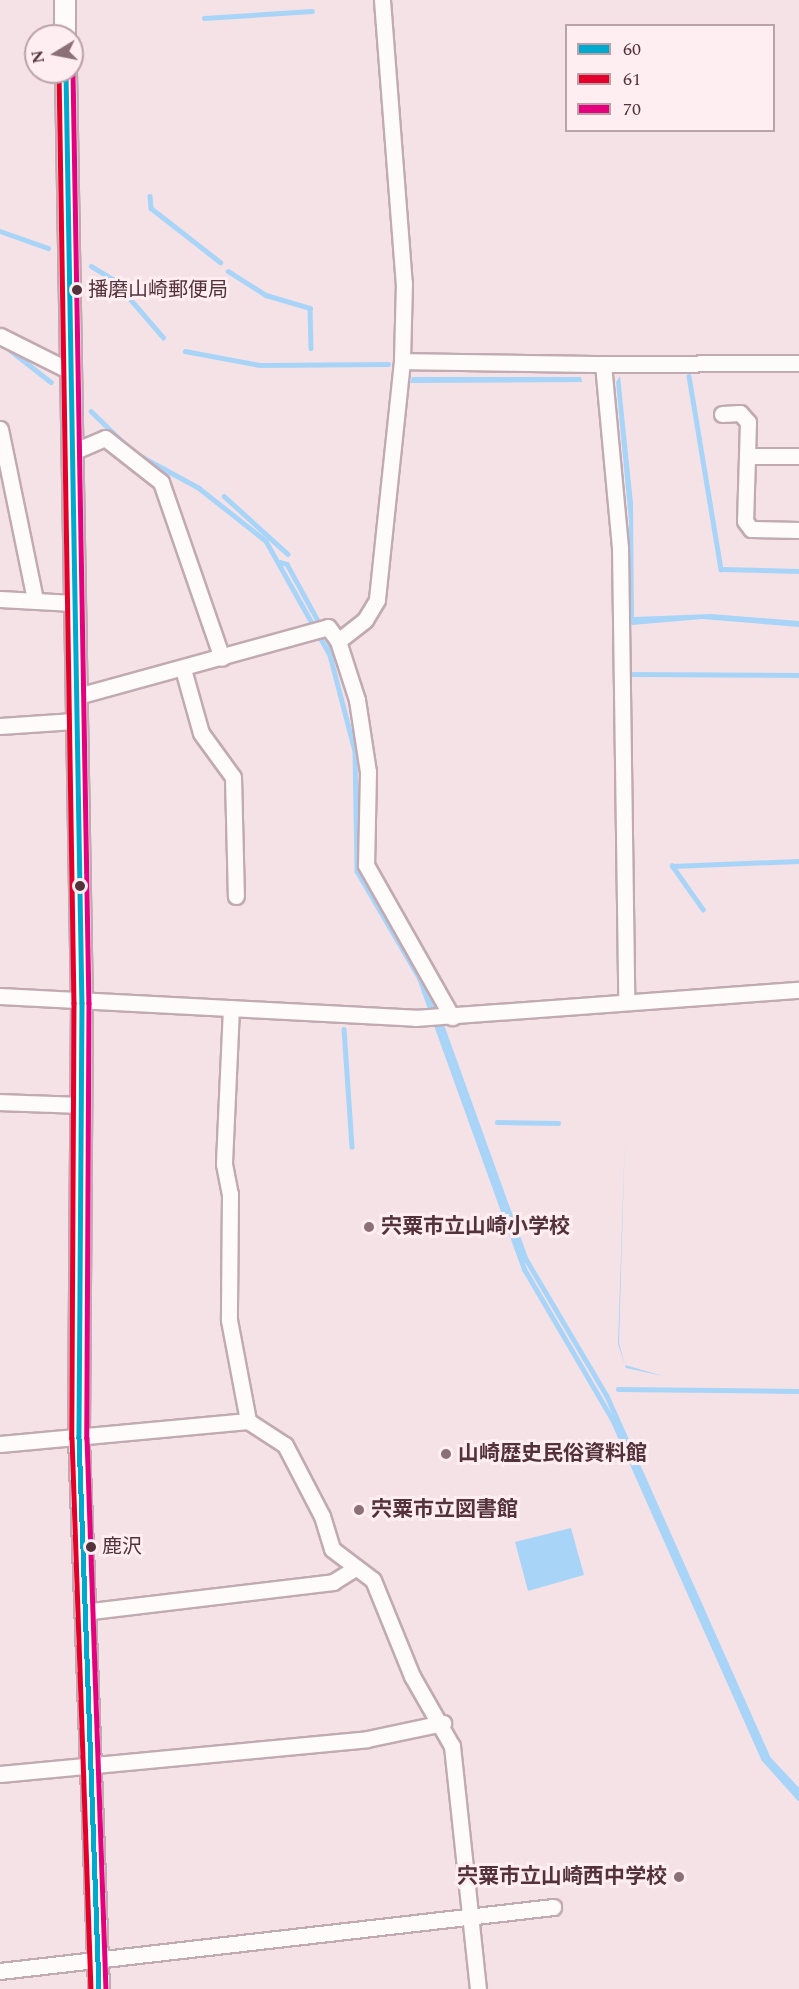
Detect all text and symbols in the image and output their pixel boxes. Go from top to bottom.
north arrow [24,24,84,84]
legend [565,24,775,132]
text: 60 [623,36,641,63]
text: N [25,48,51,65]
text: 61 [623,66,641,93]
text: 70 [623,96,641,123]
place label: 播磨山崎郵便局 [88,278,228,302]
marker: 播磨山崎郵便局 [71,284,83,296]
unlabelled marker [74,880,86,892]
place label: 宍粟市立山崎小学校 [381,1214,570,1240]
marker: 宍粟市立山崎小学校 [362,1220,376,1234]
place label: 山崎歴史民俗資料館 [458,1441,647,1467]
marker: 山崎歴史民俗資料館 [439,1447,453,1461]
place label: 宍粟市立図書館 [371,1497,518,1523]
marker: 宍粟市立図書館 [352,1503,366,1517]
place label: 鹿沢 [102,1535,142,1559]
marker: 鹿沢 [85,1541,97,1553]
place label: 宍粟市立山崎西中学校 [457,1864,667,1890]
marker: 宍粟市立山崎西中学校 [672,1870,686,1884]

